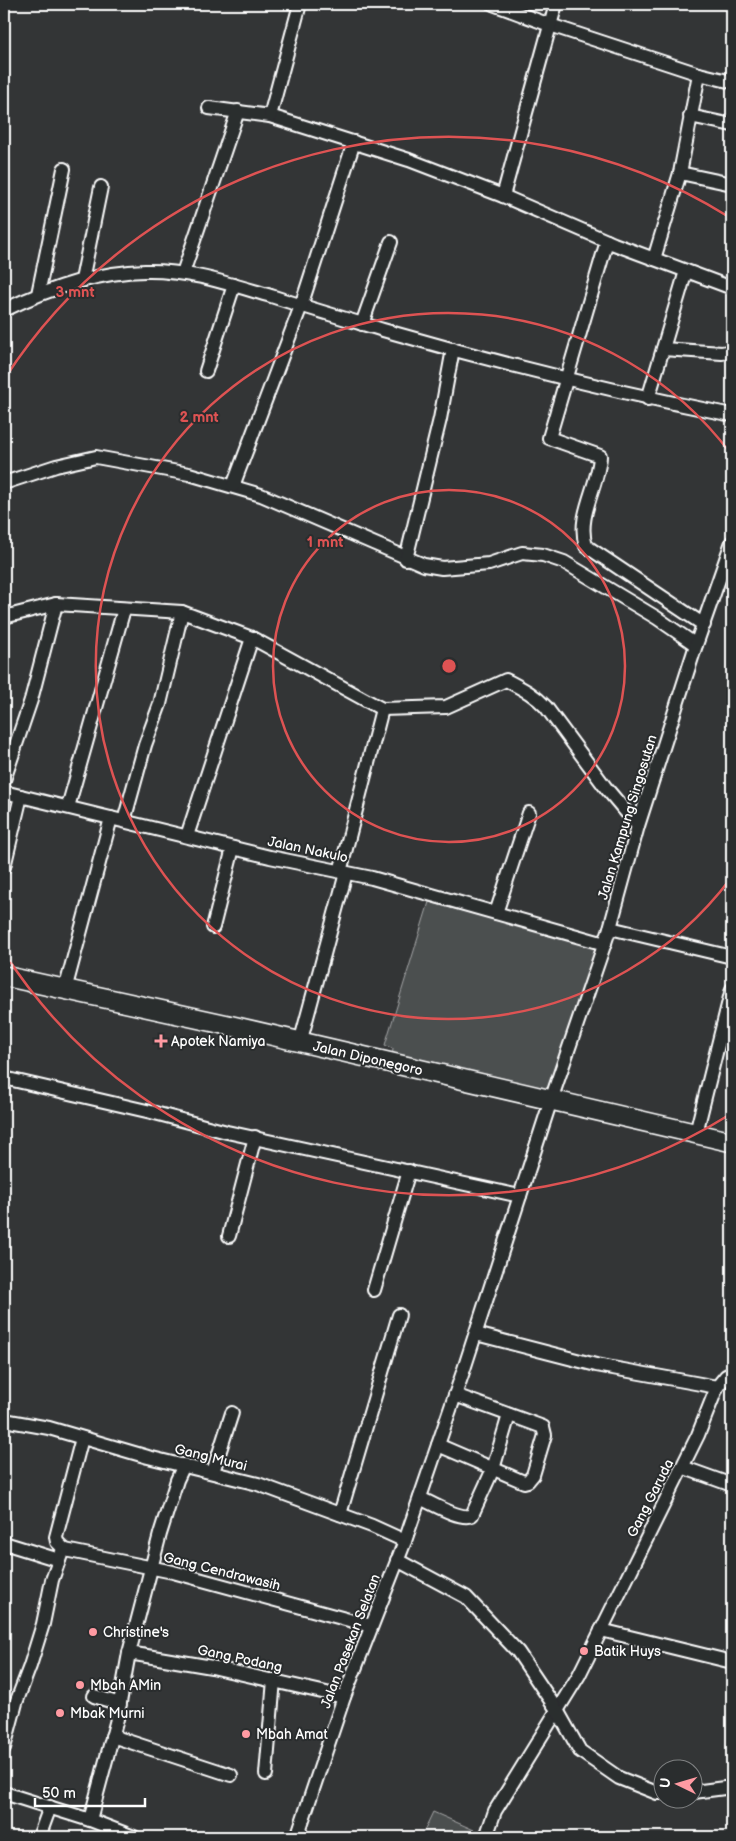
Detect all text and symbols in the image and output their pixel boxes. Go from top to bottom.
text: 3 mnt [56,283,95,302]
text: 2 mnt [179,408,219,427]
text: 1 mnt [307,533,343,552]
centre of rings [440,657,458,675]
street label: Jalan Kampung Singosutan [594,733,661,902]
street label: Jalan Nakulo [266,833,350,866]
place label: Apotek Namiya [171,1033,266,1050]
marker: Apotek Namiya [155,1035,167,1047]
street label: Jalan Diponegoro [311,1038,424,1079]
street label: Gang Murai [173,1440,249,1475]
street label: Gang Garuda [623,1456,677,1540]
street label: Gang Cendrawasih [161,1549,283,1594]
street label: Jalan Pasekan Selatan [317,1572,384,1711]
place label: Christine's [103,1624,169,1641]
marker: Christine's [87,1626,99,1638]
street label: Gang Podang [196,1641,284,1676]
place label: Batik Huys [594,1643,661,1660]
marker: Batik Huys [578,1645,590,1657]
place label: Mbah AMin [90,1677,161,1694]
marker: Mbah AMin [74,1679,86,1691]
place label: Mbak Murni [70,1705,145,1722]
marker: Mbak Murni [54,1707,66,1719]
place label: Mbah Amat [256,1726,328,1743]
marker: Mbah Amat [240,1728,252,1740]
north arrow [654,1758,704,1808]
scale bar [35,1776,145,1808]
text: U [657,1777,674,1789]
text: 50 m [42,1784,76,1803]

